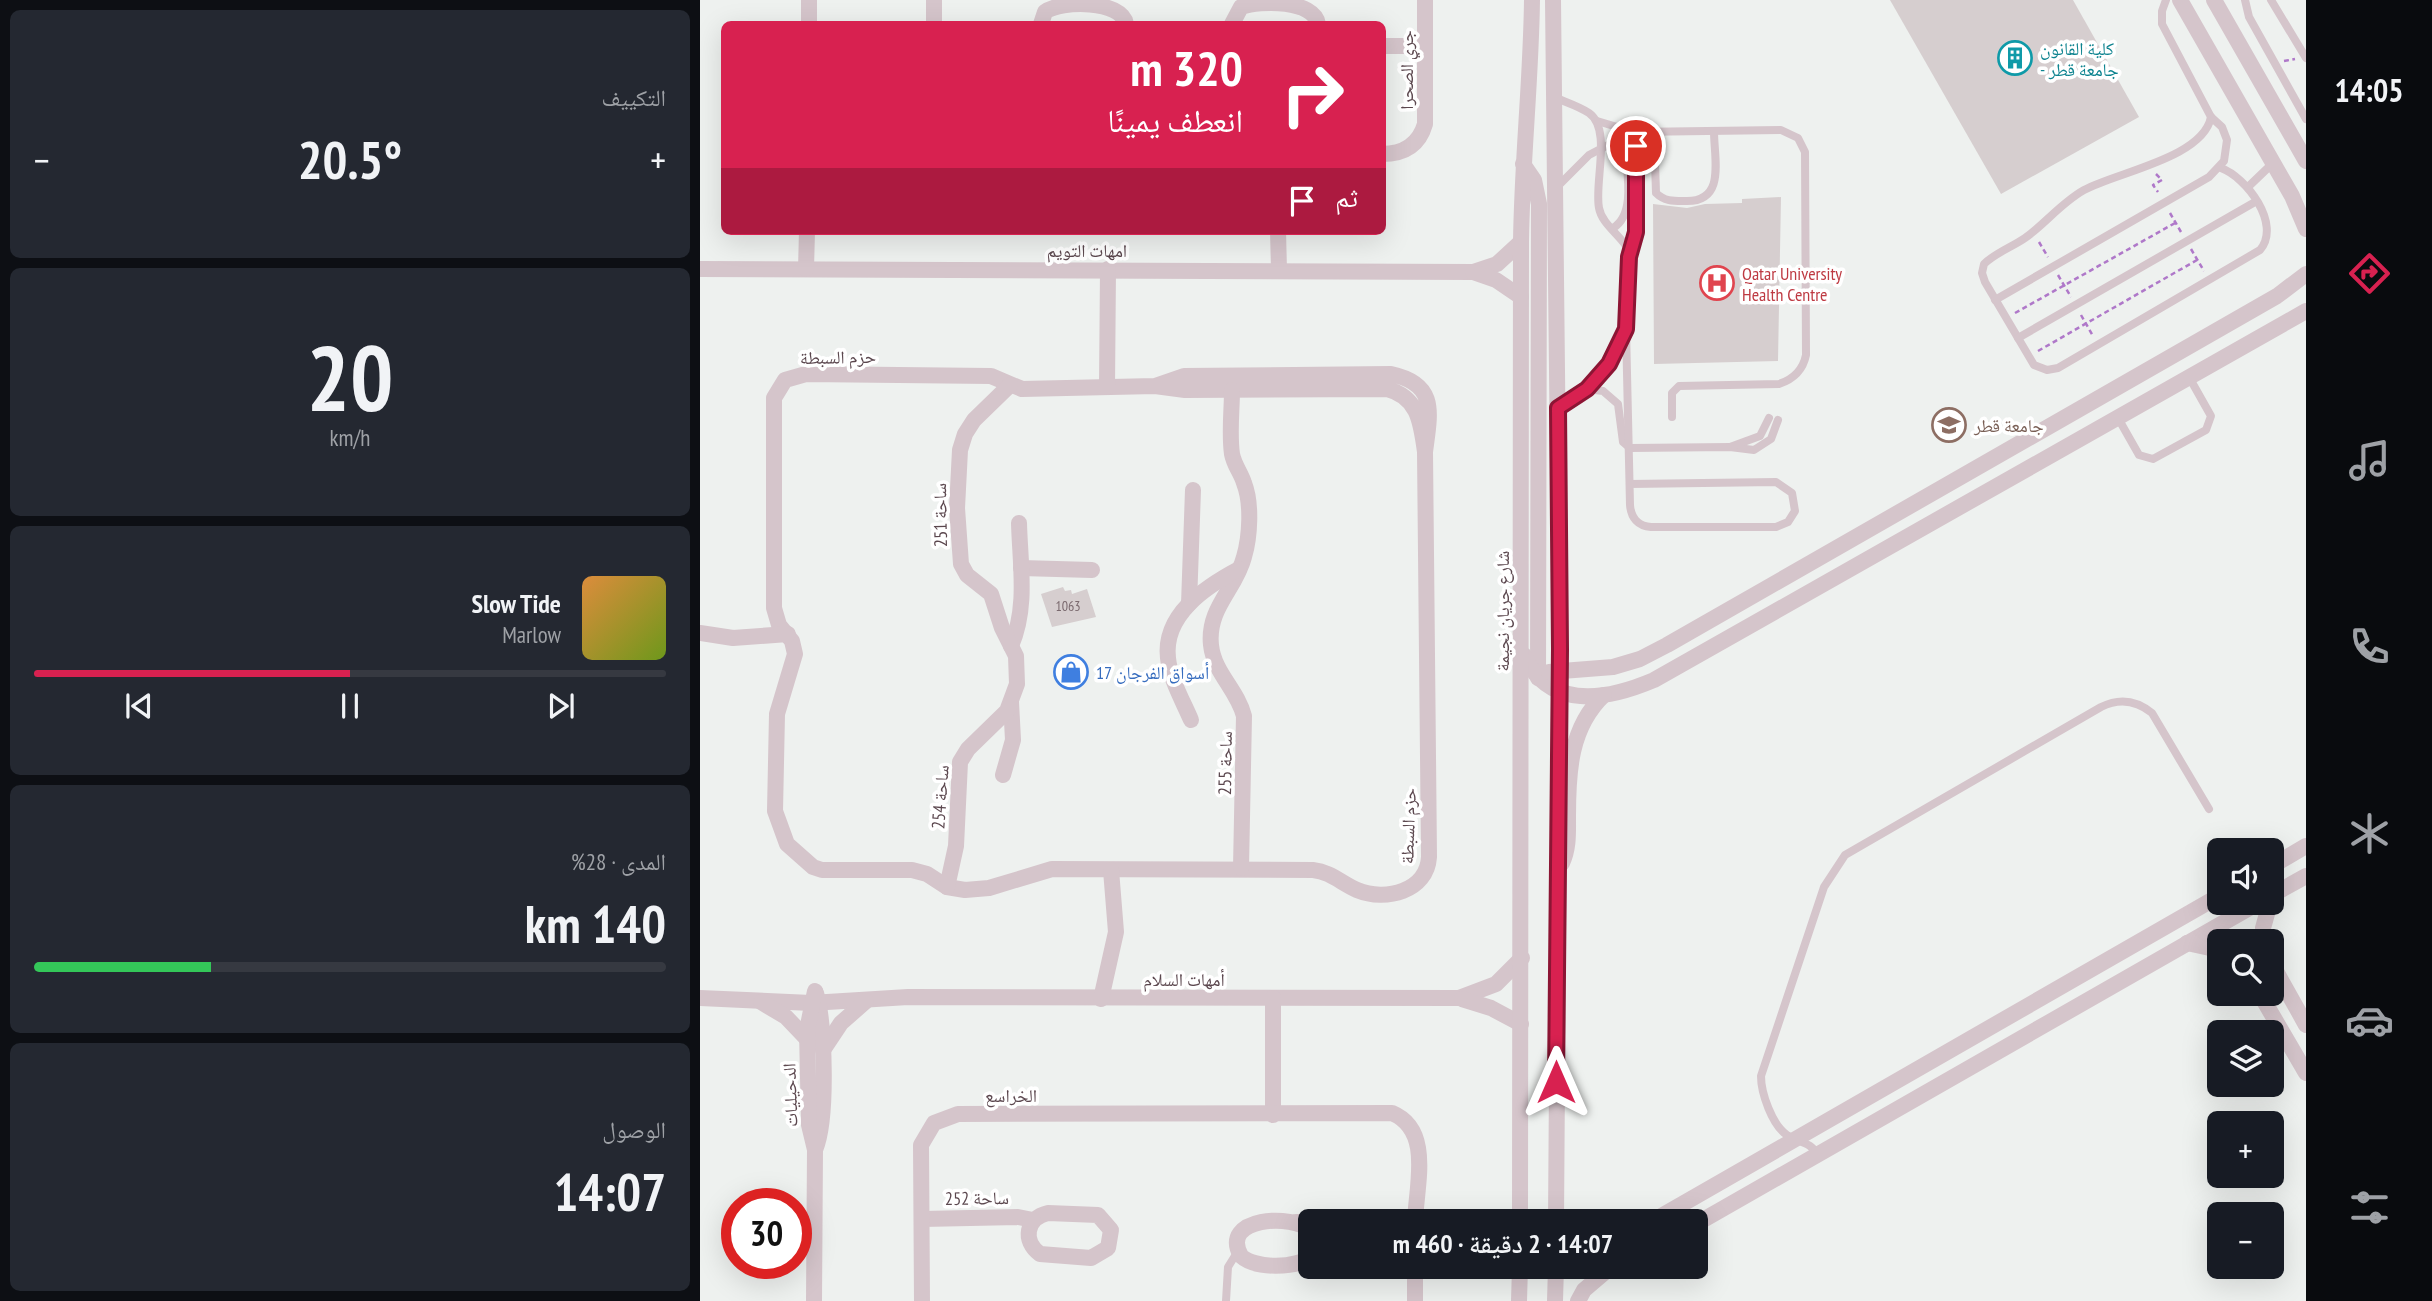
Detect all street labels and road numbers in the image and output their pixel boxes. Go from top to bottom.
street label: جري الصحرا [1395,30,1421,110]
street label: امهات التويم [1047,239,1127,263]
street label: حزم السبطة [800,345,876,370]
street label: ساحة 251 [928,483,952,547]
street label: شارع جريان نجيمة [1491,551,1514,671]
street label: ساحة 255 [1213,731,1237,795]
street label: ساحة 254 [926,764,954,830]
street label: حزم السبطة [1395,788,1422,864]
street label: أمهات السلام [1143,968,1225,992]
street label: الدحيليات [777,1063,803,1127]
street label: الخراسع [985,1084,1037,1108]
street label: ساحة 252 [945,1186,1009,1210]

